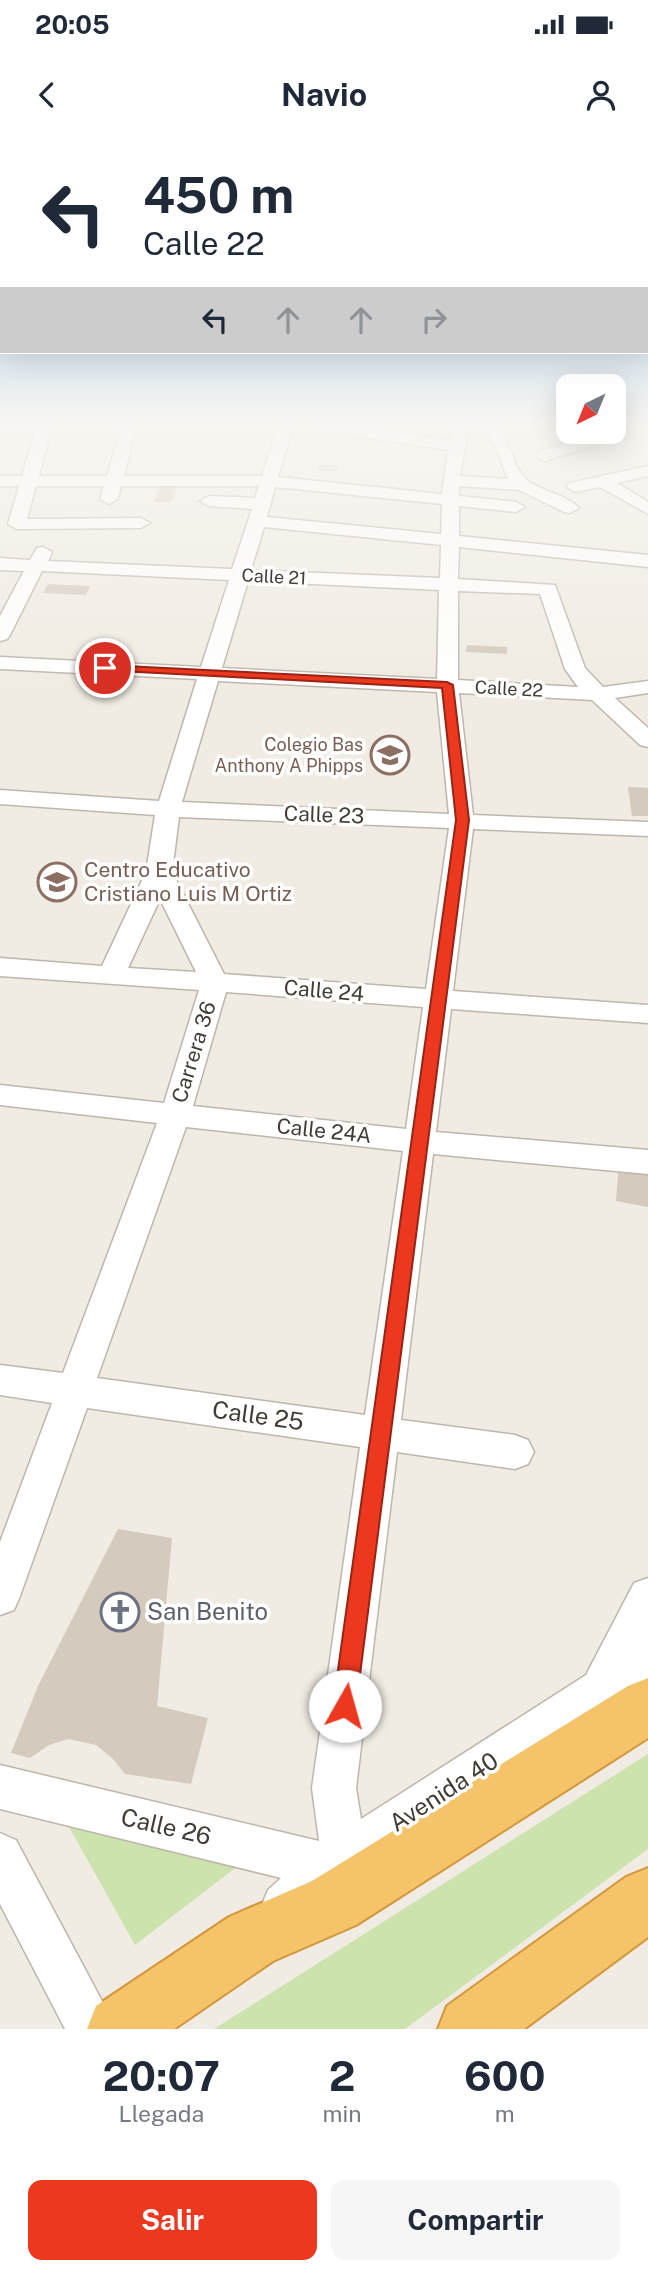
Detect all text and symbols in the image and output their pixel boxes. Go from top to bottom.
text: 20:05 [35,9,110,40]
icon: back [28,76,66,114]
text: Navio [281,76,367,113]
icon: person [582,76,620,114]
text: 450 m [143,166,294,224]
icon: left [28,168,119,259]
text: Calle 22 [143,225,264,262]
icon: left [196,301,234,339]
icon: ahead [269,301,307,339]
icon: ahead [342,301,380,339]
icon: right [415,301,453,339]
north arrow [556,374,626,444]
map controls [556,374,626,444]
street label: Calle 21 [241,564,307,589]
pin [75,638,135,698]
icon: arrive [86,649,124,687]
street label: Calle 22 [474,676,544,701]
place label: Colegio Bas Anthony A Phipps [215,734,363,776]
school or university icon: Colegio Bas Anthony A Phipps [369,734,411,776]
street label: Calle 23 [283,801,365,828]
place label: Centro Educativo Cristiano Luis M Ortiz [84,857,292,906]
school or university icon: Centro Educativo Cristiano Luis M Ortiz [36,861,78,903]
street label: Calle 24 [283,975,365,1006]
street label: Carrera 36 [166,998,221,1106]
street label: Calle 24A [275,1113,373,1148]
street label: Calle 25 [211,1395,306,1435]
church icon: San Benito [99,1591,141,1633]
place label: San Benito [147,1597,268,1625]
position arrow [308,1669,382,1743]
street label: Avenida 40 [384,1746,503,1837]
street label: Calle 26 [118,1802,214,1850]
text: 20:07 [102,2051,220,2100]
text: 2 [329,2051,355,2100]
text: 600 [464,2051,546,2100]
text: Llegada [118,2100,204,2127]
text: min [323,2100,362,2127]
text: m [495,2100,515,2127]
button: Salir [28,2180,317,2260]
button: Compartir [331,2180,620,2260]

